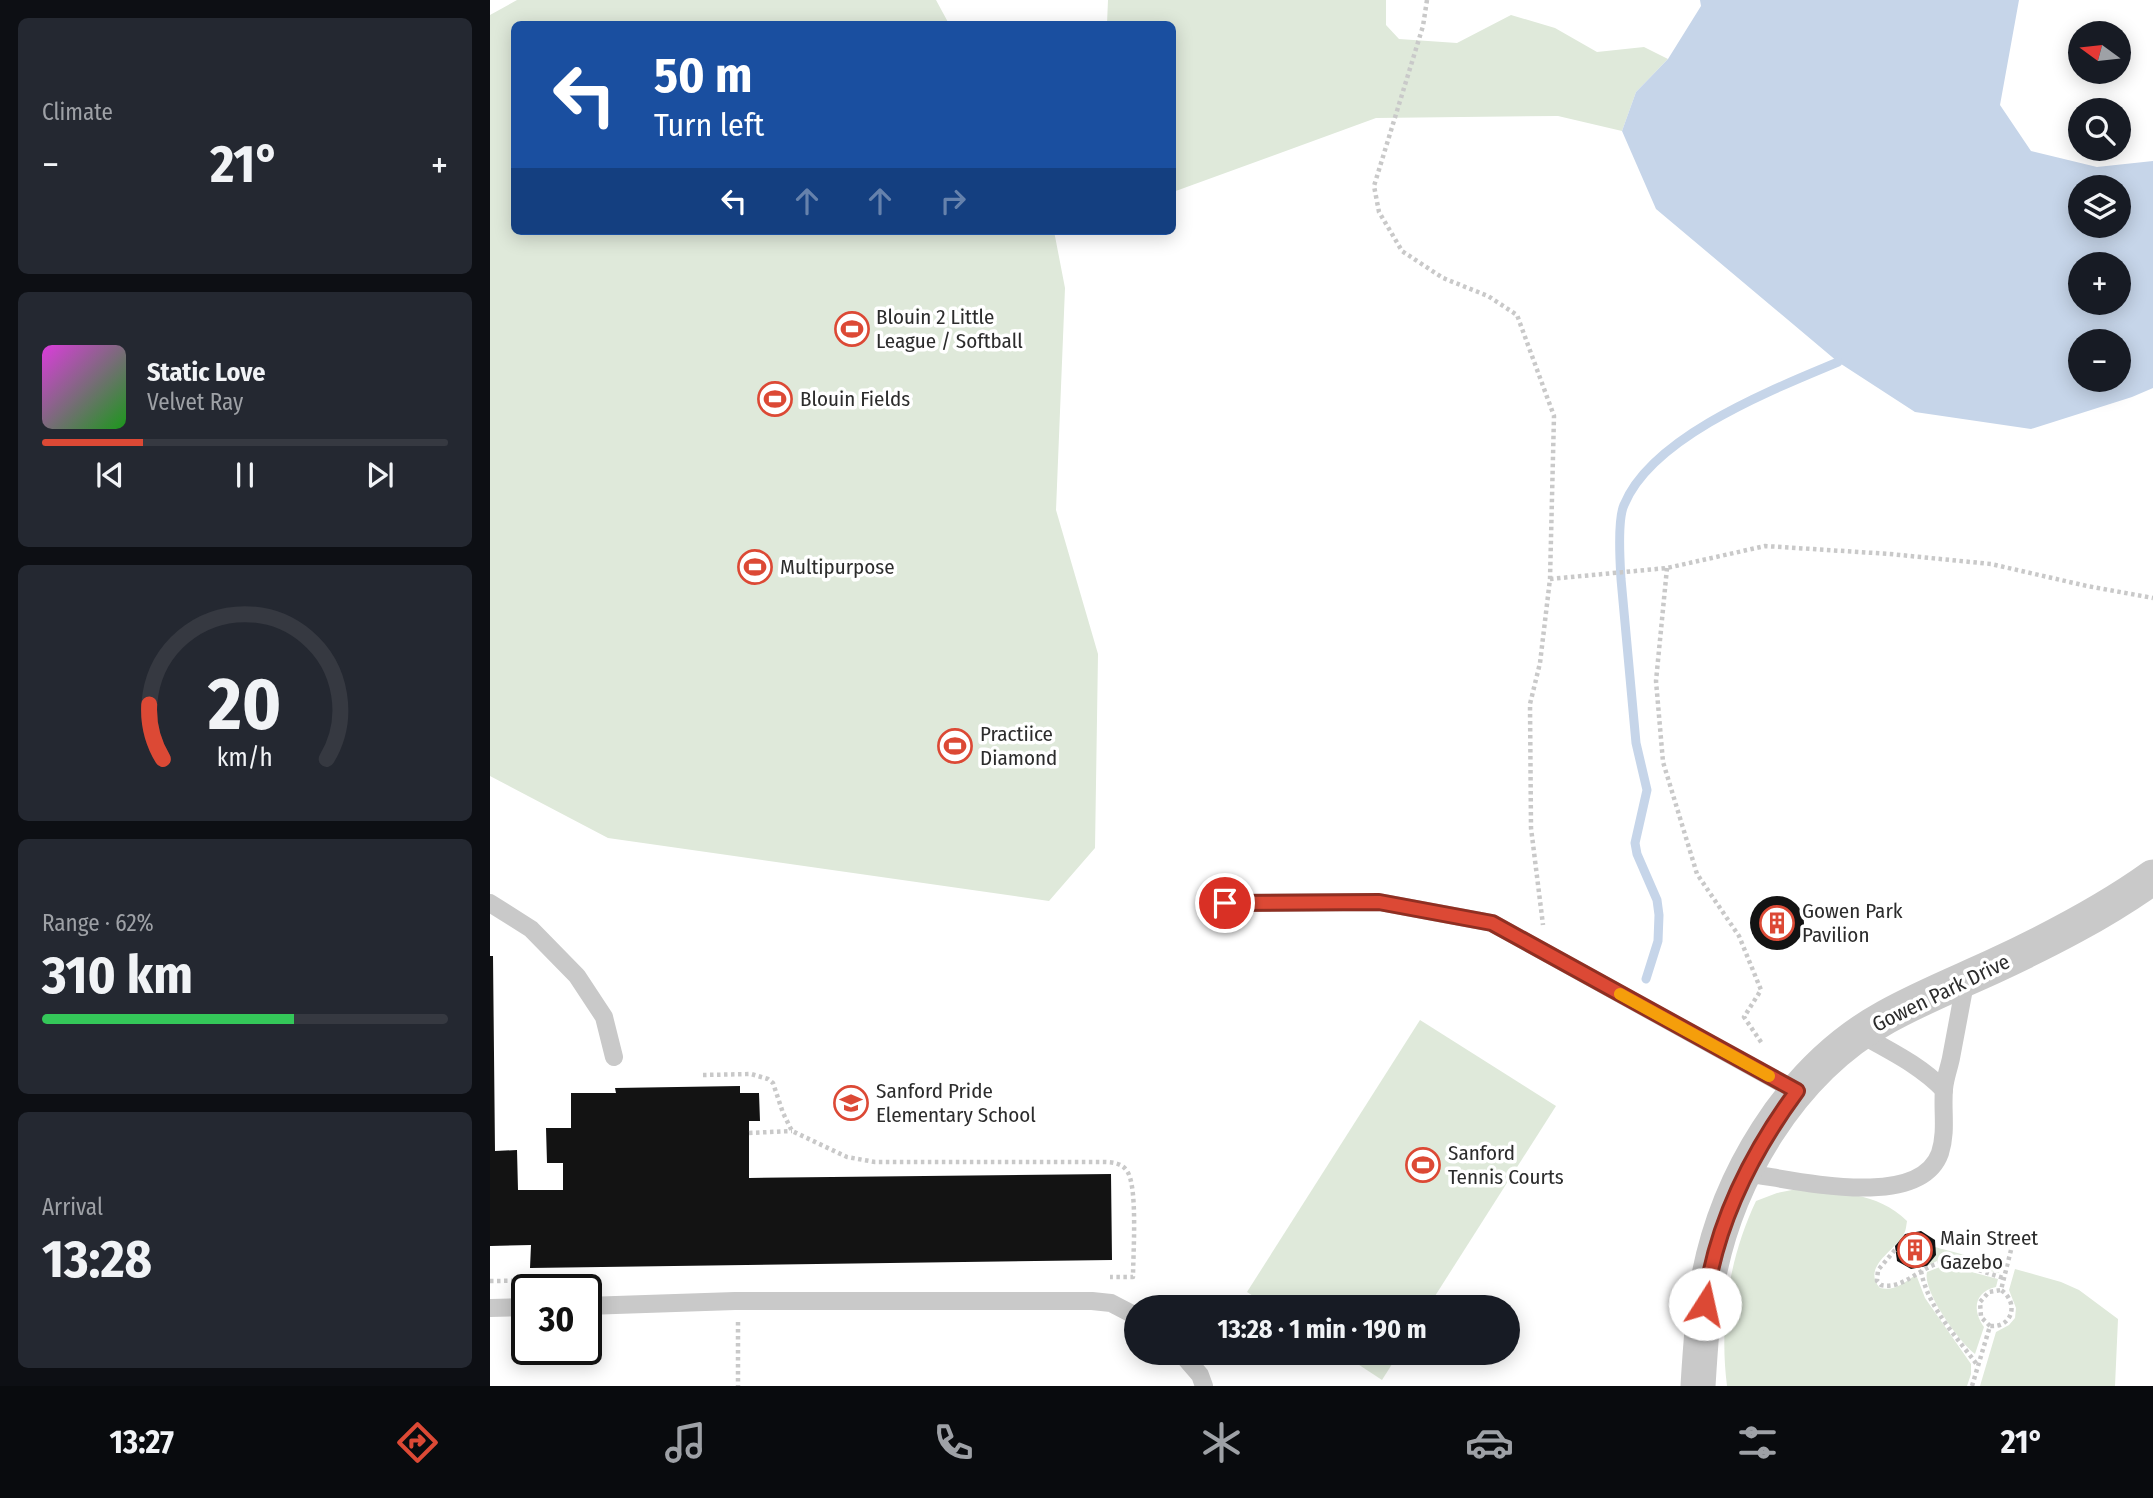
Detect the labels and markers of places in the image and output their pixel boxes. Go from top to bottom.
place label: Blouin 2 Little League / Softball [876,304,1023,354]
sports icon: Blouin 2 Little League / Softball [833,310,871,348]
sports icon: Blouin Fields [756,380,794,418]
place label: Blouin Fields [800,386,910,412]
sports icon: Multipurpose [736,548,774,586]
place label: Multipurpose [780,554,895,580]
place label: Practiice Diamond [980,721,1057,771]
sports icon: Practiice Diamond [936,727,974,765]
pin [1195,873,1255,933]
place label: Gowen Park Pavilion [1802,898,1903,948]
building icon: Gowen Park Pavilion [1758,904,1796,942]
place label: Sanford Pride Elementary School [876,1078,1036,1128]
school or university icon: Sanford Pride Elementary School [832,1084,870,1122]
place label: Sanford Tennis Courts [1448,1140,1564,1190]
sports icon: Sanford Tennis Courts [1404,1146,1442,1184]
place label: Main Street Gazebo [1940,1225,2038,1275]
building icon: Main Street Gazebo [1896,1231,1934,1269]

